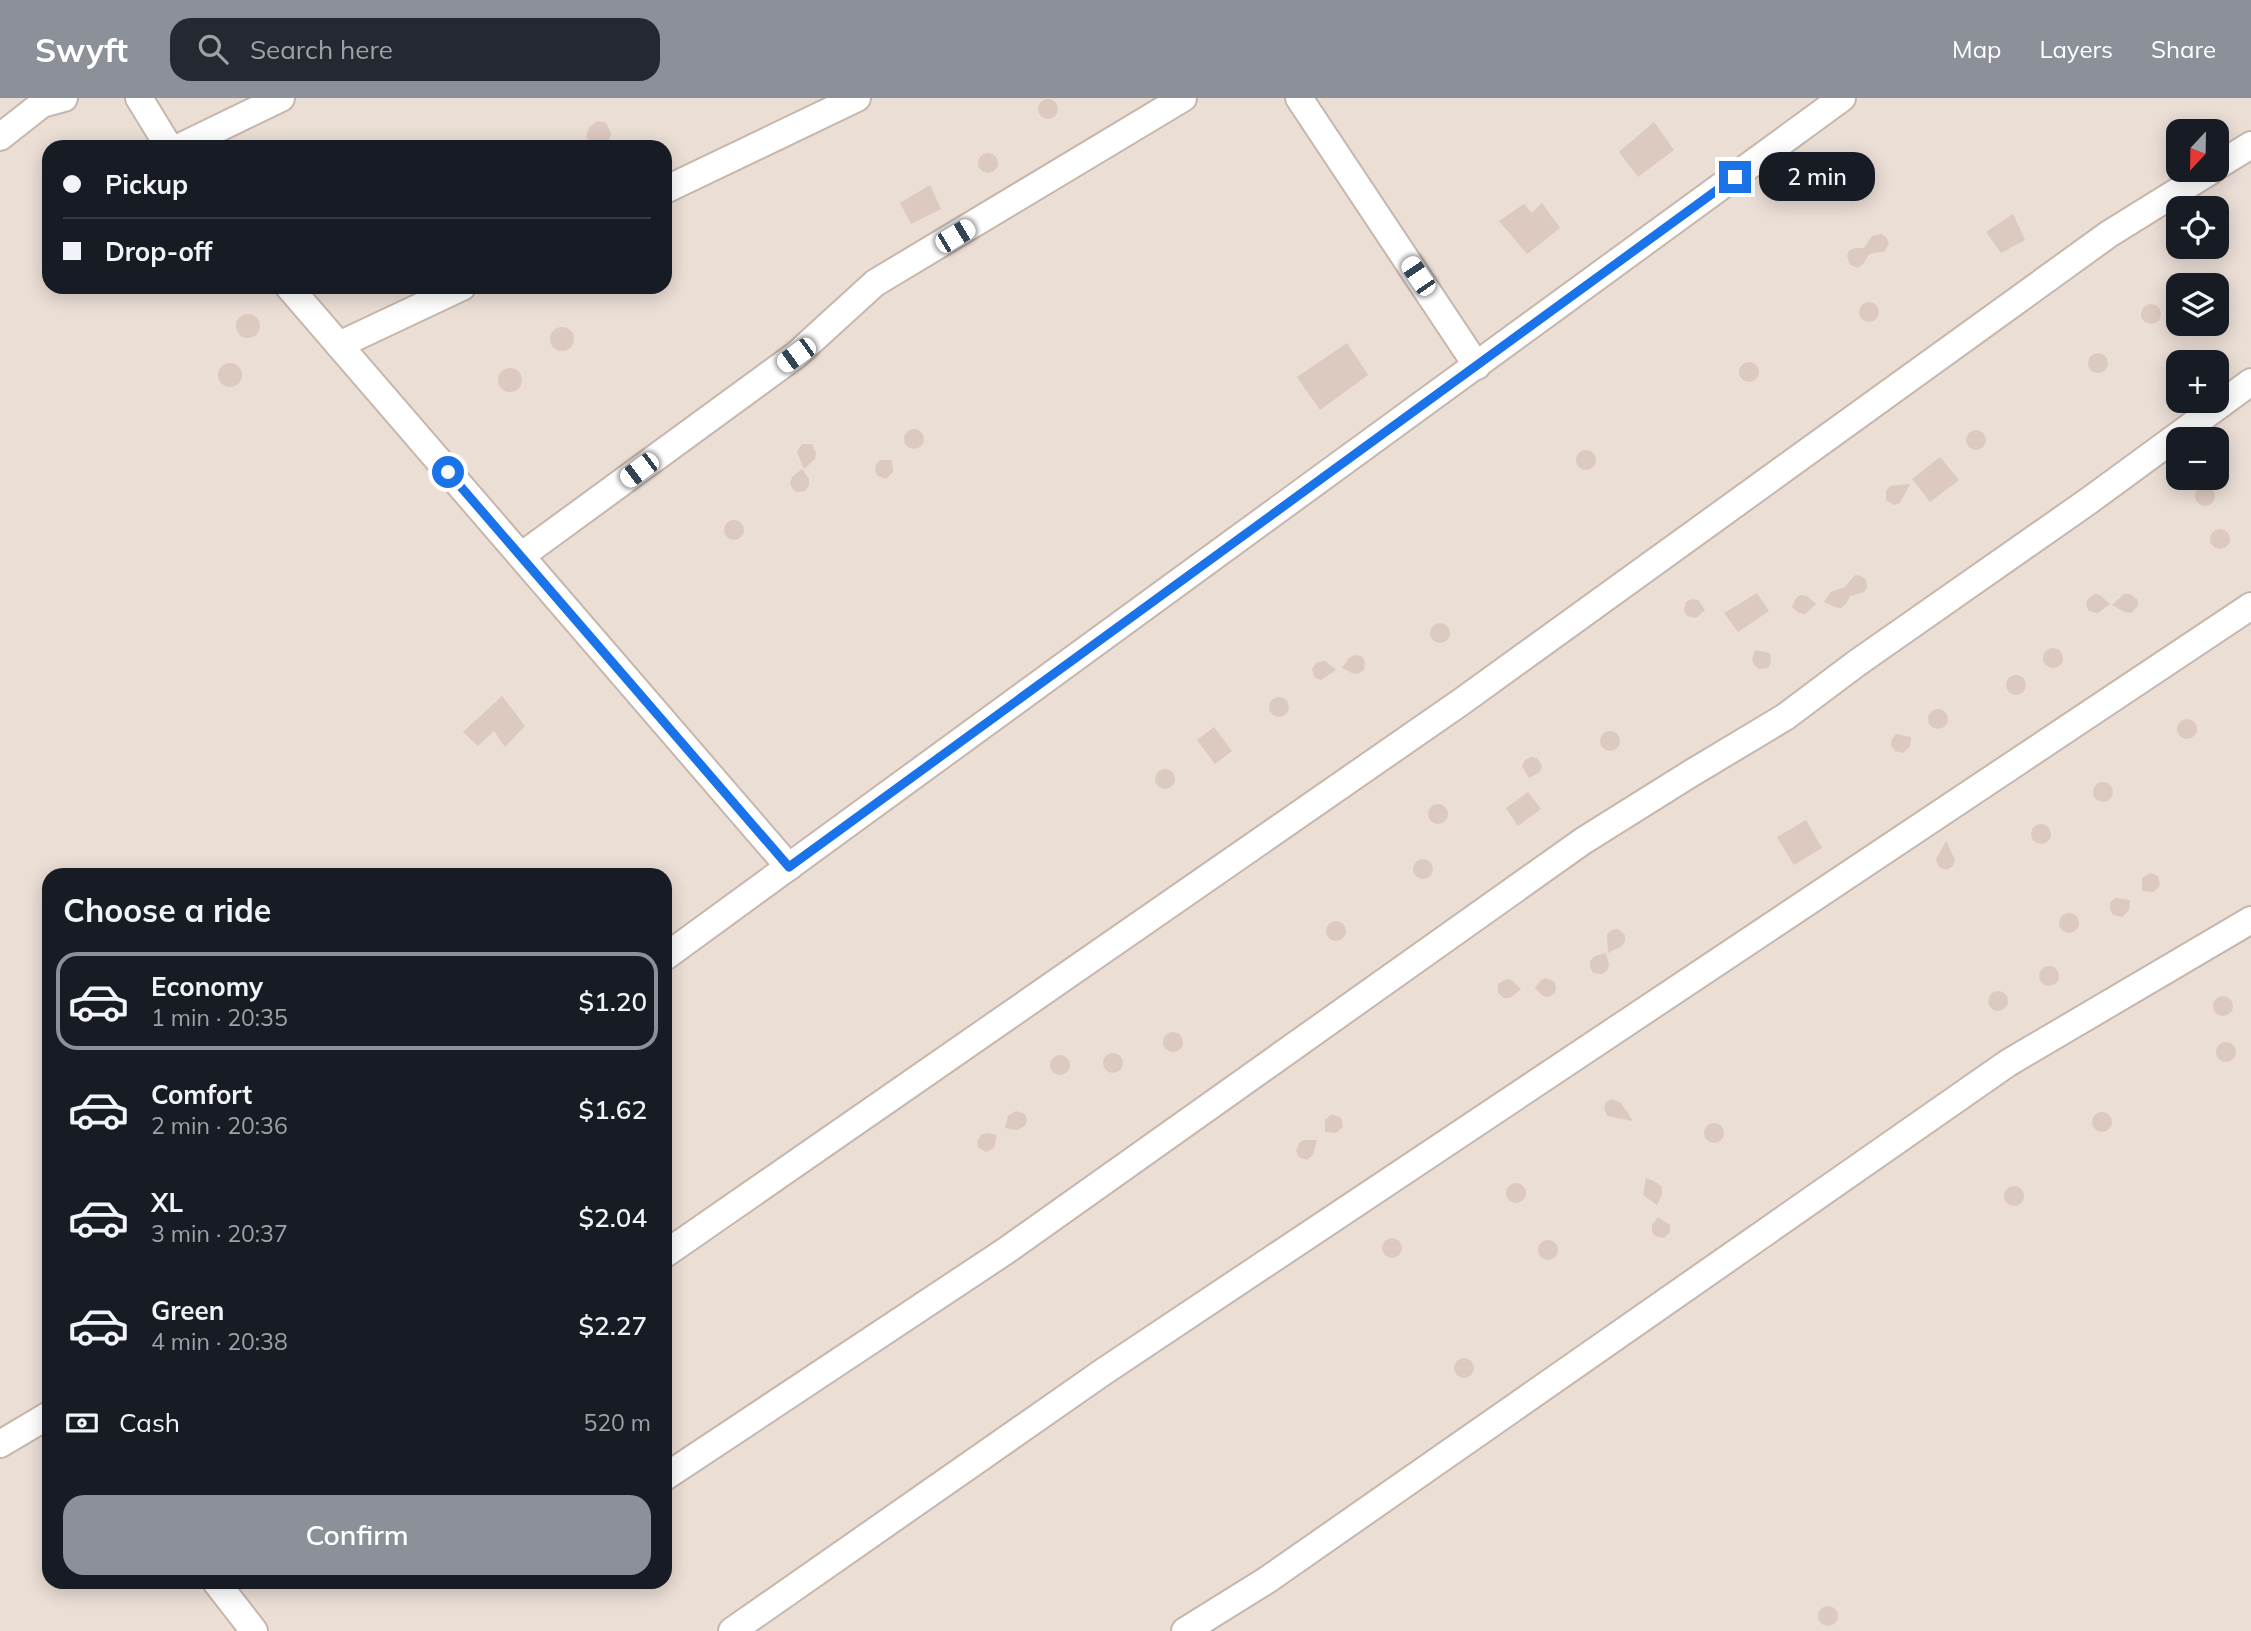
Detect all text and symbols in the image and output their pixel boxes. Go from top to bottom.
search box [170,18,660,81]
text: Swyft [35,29,128,70]
icon: search [194,30,232,68]
text: Search here [250,33,393,66]
text: Map [1952,34,2001,64]
text: Layers [2039,34,2113,64]
text: Share [2151,34,2216,64]
north arrow [2166,119,2230,182]
map controls [2166,119,2229,490]
callout: 2 min [1760,153,1875,202]
route end [1719,161,1751,193]
text: 2 min [1787,162,1847,191]
text: Pickup [105,168,188,201]
button: locate [2166,196,2229,259]
car [932,216,979,256]
text: Drop-off [105,235,212,268]
car [1398,253,1439,299]
button: layers [2166,273,2229,336]
car [773,334,820,376]
button: + [2166,350,2229,413]
button: − [2166,427,2229,490]
car [616,449,663,491]
route start [432,456,464,488]
text: Choose a ride [63,890,271,930]
icon: car [67,970,130,1033]
text: Economy [151,970,263,1003]
text: $1.20 [578,985,647,1018]
text: 1 min · 20:35 [151,1003,288,1032]
icon: car [67,1078,130,1141]
text: Comfort [151,1078,252,1111]
text: $1.62 [578,1093,647,1126]
text: 2 min · 20:36 [151,1111,288,1140]
icon: car [67,1186,130,1249]
text: XL [151,1186,183,1219]
text: $2.04 [578,1201,647,1234]
text: 3 min · 20:37 [151,1219,288,1248]
icon: car [67,1294,130,1357]
text: Green [151,1294,224,1327]
text: $2.27 [578,1309,647,1342]
text: 4 min · 20:38 [151,1327,288,1356]
icon: cash [63,1404,101,1442]
text: Cash [119,1406,180,1439]
text: 520 m [583,1408,651,1437]
button: Confirm [63,1495,651,1575]

